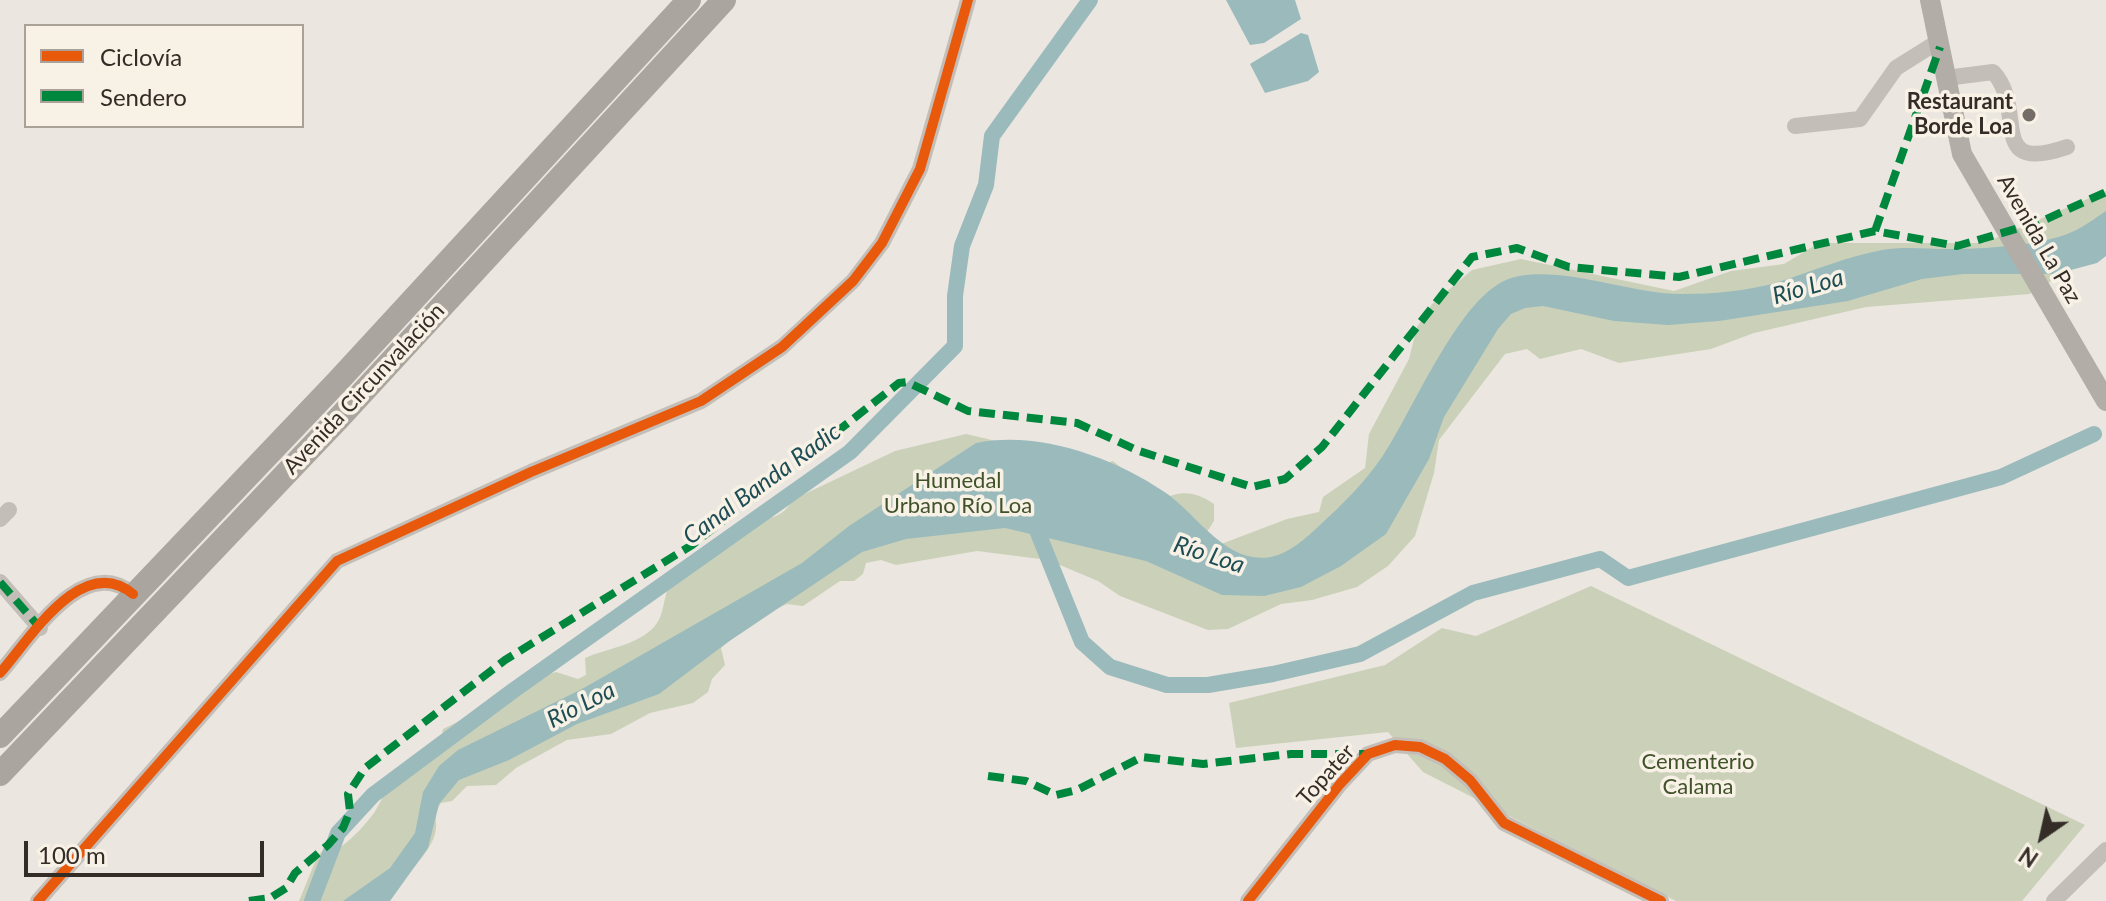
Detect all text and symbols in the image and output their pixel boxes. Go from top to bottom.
legend [24,24,304,128]
text: Ciclovía [100,42,182,71]
text: Sendero [100,82,187,111]
place label: Restaurant Borde Loa [1907,89,2013,140]
marker: Restaurant Borde Loa [2020,106,2038,124]
street label: Avenida La Paz [1991,170,2087,308]
water label: Río Loa [1769,263,1847,311]
street label: Avenida Circunvalación [278,298,450,480]
water label: Canal Banda Radic [678,417,846,551]
park label: Humedal Urbano Río Loa [884,468,1032,520]
water label: Río Loa [1170,530,1248,580]
water label: Río Loa [542,676,620,734]
street label: Topater [1292,739,1360,811]
park label: Cementerio Calama [1641,749,1755,800]
north arrow [2002,797,2082,877]
scale bar [28,825,268,875]
text: 100 m [38,840,106,869]
text: N [2014,841,2043,873]

